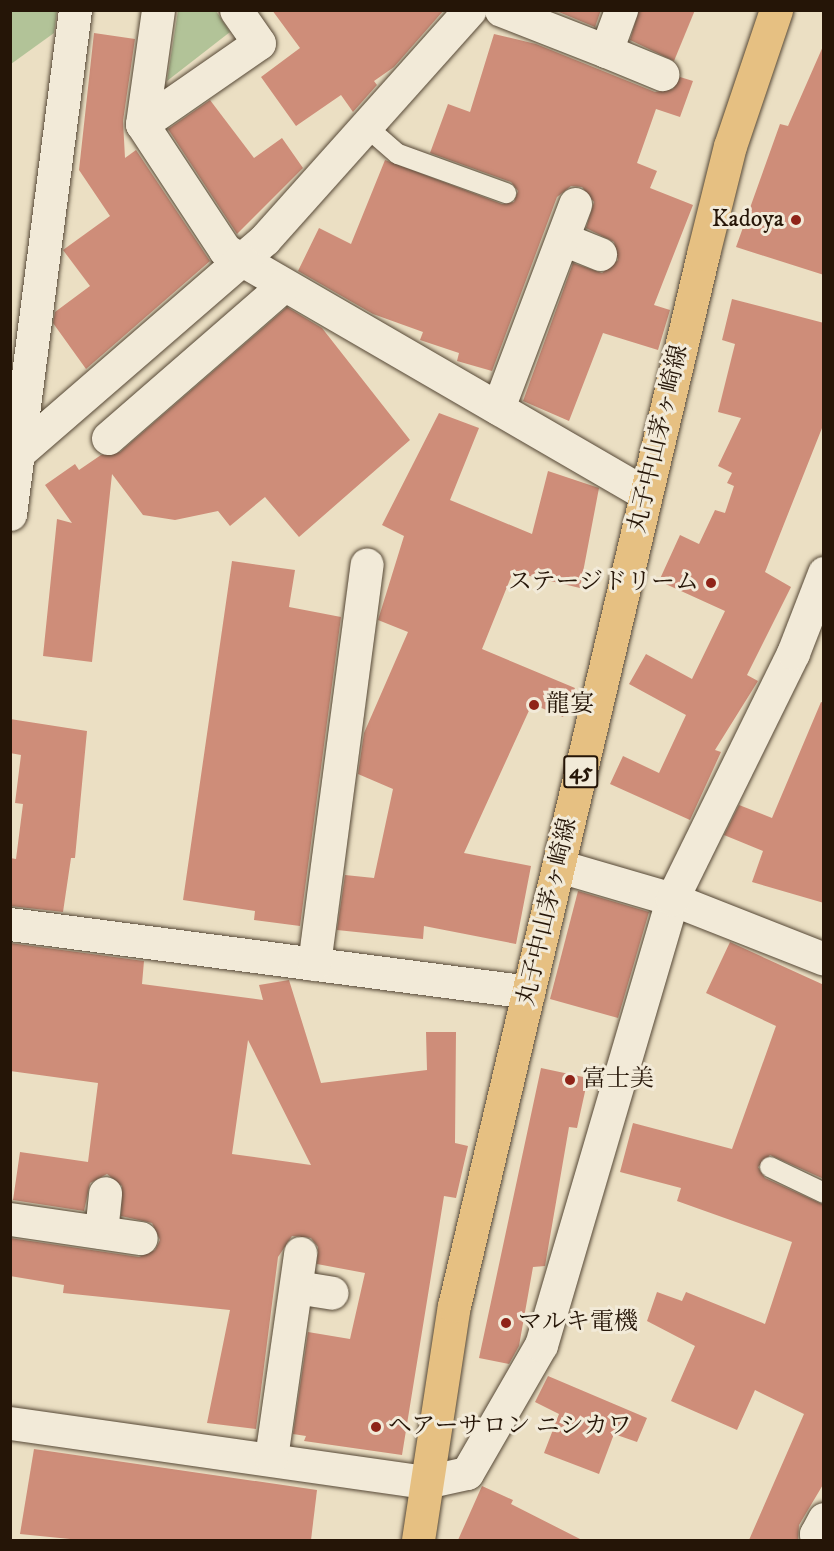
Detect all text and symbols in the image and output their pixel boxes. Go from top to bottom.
place label: Kadoya [712,206,784,234]
marker: Kadoya [789,213,803,227]
street label: 丸子中山茅ヶ崎線 [623,342,695,536]
place label: ステージドリーム [507,569,699,597]
marker: ステージドリーム [704,576,718,590]
place label: 龍宴 [546,691,594,719]
marker: 龍宴 [527,698,541,712]
road number: 45 [563,753,599,791]
street label: 丸子中山茅ヶ崎線 [512,815,584,1009]
place label: 富士美 [582,1066,654,1094]
marker: 富士美 [563,1073,577,1087]
place label: マルキ電機 [518,1309,638,1337]
marker: マルキ電機 [499,1316,513,1330]
place label: ヘアーサロン ニシカワ [388,1413,632,1441]
marker: ヘアーサロン ニシカワ [369,1420,383,1434]

